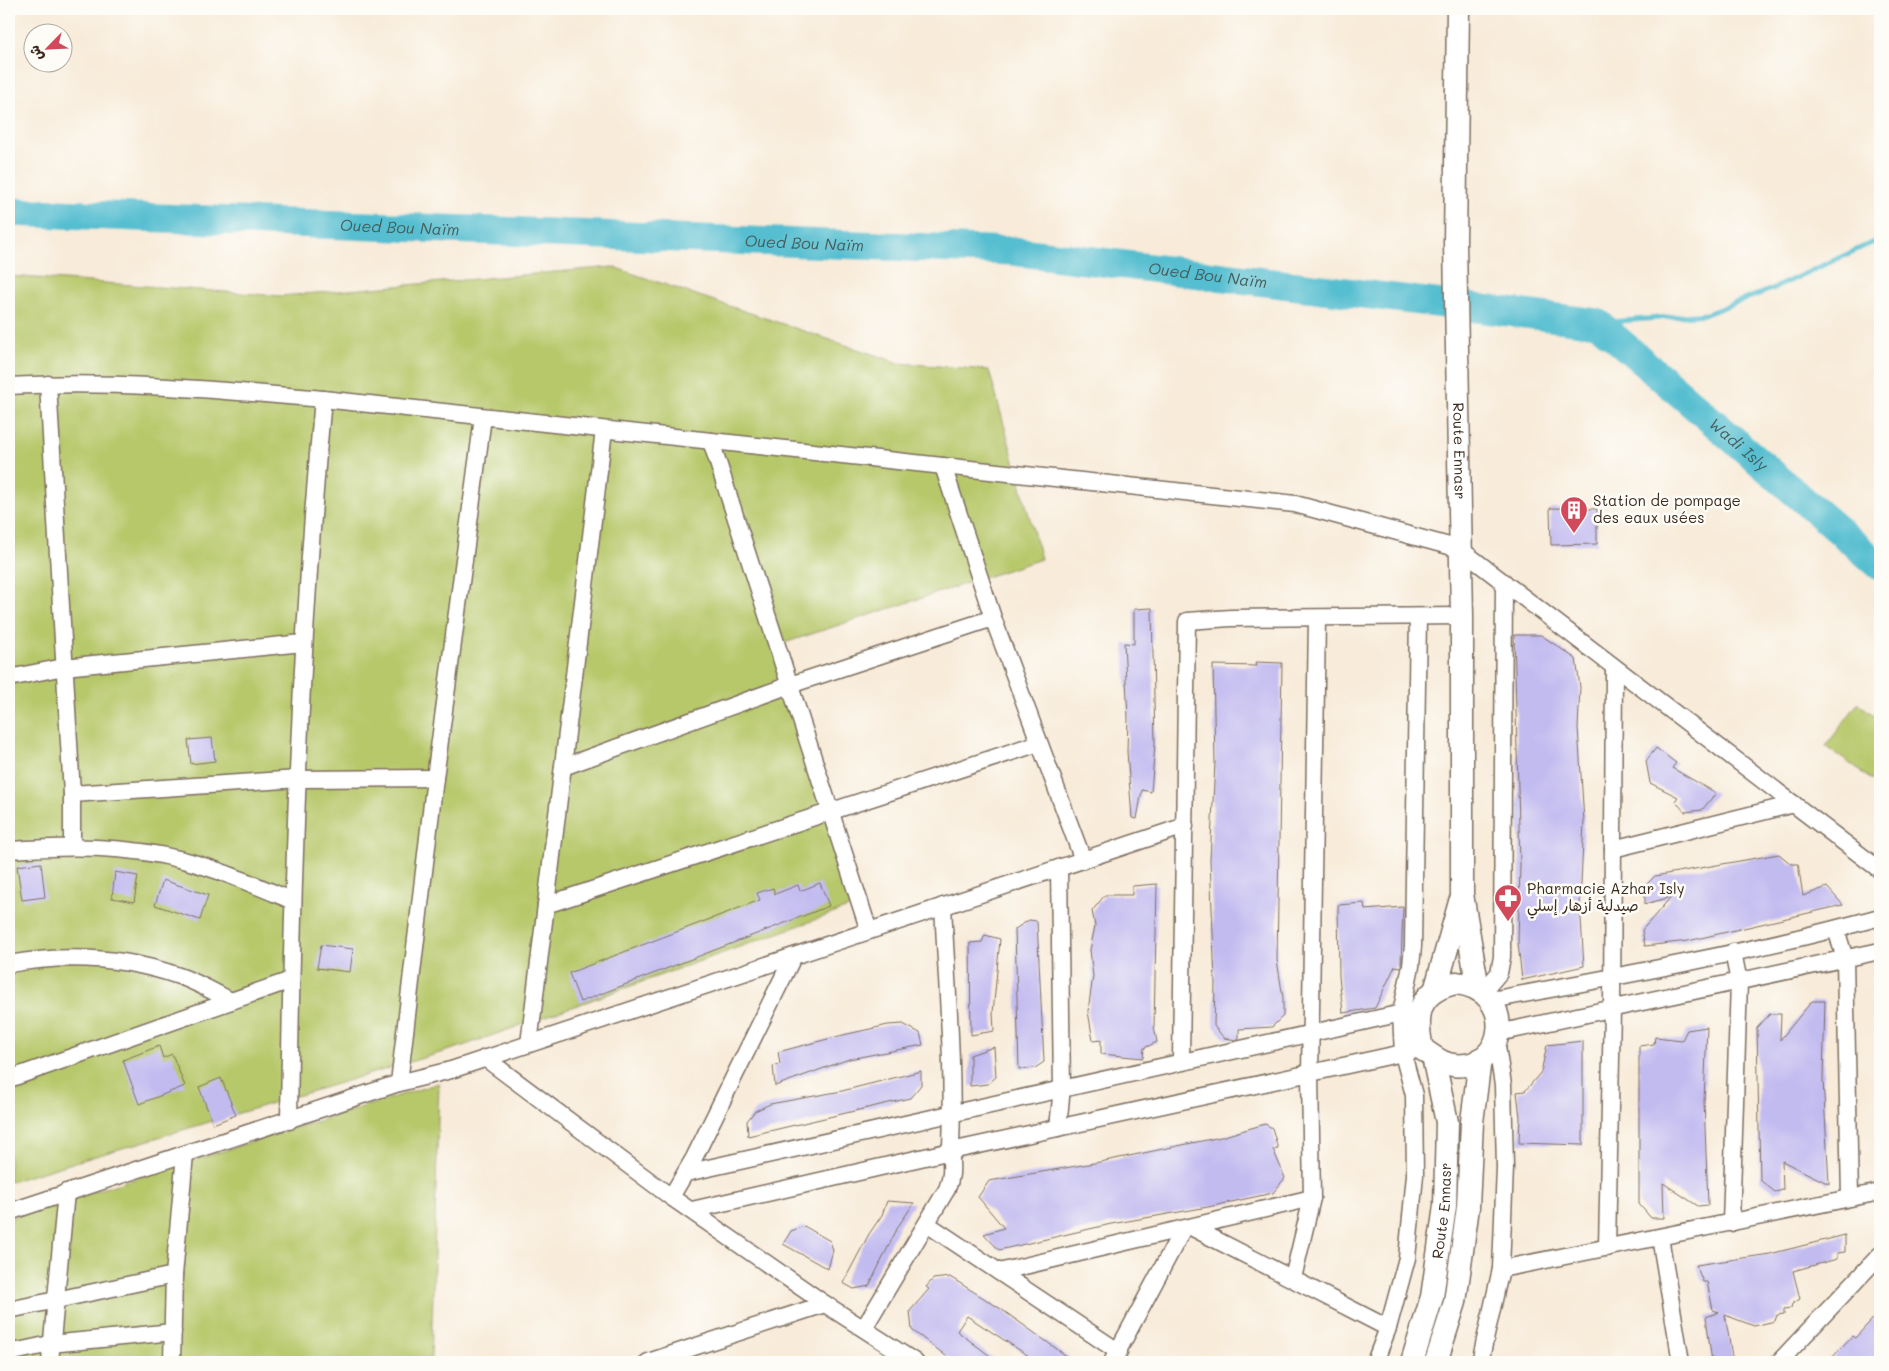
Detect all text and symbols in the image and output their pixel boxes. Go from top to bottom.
north arrow [22,22,72,72]
text: ش [24,43,47,64]
water label: Oued Bou Naïm [340,214,460,240]
water label: Oued Bou Naïm [744,230,865,255]
water label: Oued Bou Naïm [1147,257,1268,292]
street label: Route Ennasr [1449,402,1471,500]
water label: Wadi Isly [1705,413,1773,476]
place label: Station de pompage des eaux usées [1593,490,1741,527]
building icon: Station de pompage des eaux usées [1559,495,1589,534]
place label: Pharmacie Azhar Isly صيدلية أزهار إسلي [1527,878,1685,919]
pharmacy icon: Pharmacie Azhar Isly صيدلية أزهار إسلي [1493,883,1523,922]
street label: Route Ennasr [1427,1162,1455,1260]

